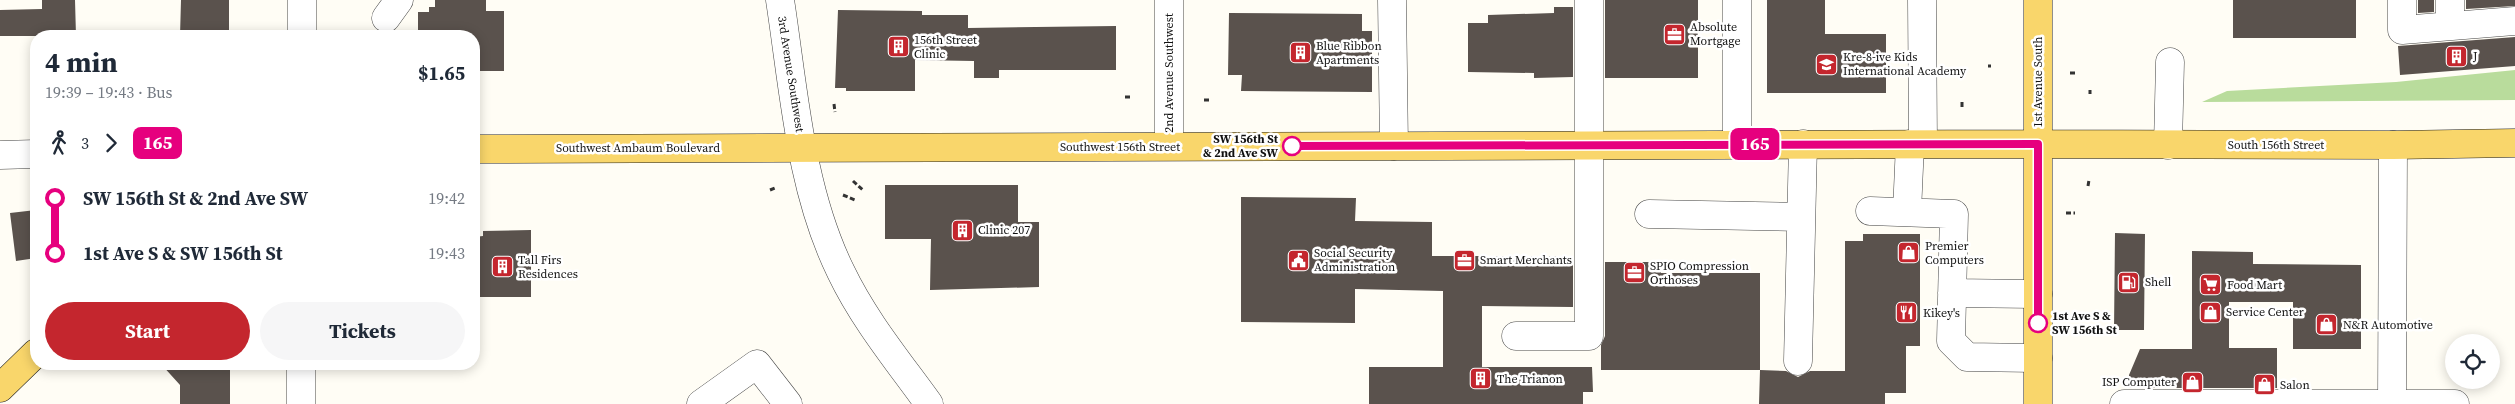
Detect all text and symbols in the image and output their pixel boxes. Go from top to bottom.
street label: 2nd Avenue Southwest [1161,13,1177,133]
street label: 3rd Avenue Southwest [774,15,808,133]
place label: Absolute Mortgage [1690,19,1741,49]
office icon: Absolute Mortgage [1662,22,1686,46]
place label: 156th Street Clinic [914,32,977,62]
building icon: 156th Street Clinic [886,35,910,59]
street label: 1st Avenue South [2030,37,2046,127]
place label: Blue Ribbon Apartments [1316,38,1382,68]
building icon: Blue Ribbon Apartments [1288,41,1312,65]
text: 4 min [45,43,118,81]
building icon: J [2445,44,2469,68]
place label: J [2472,48,2478,64]
place label: Kre-8-ive Kids International Academy [1843,49,1967,79]
school or university icon: Kre-8-ive Kids International Academy [1815,52,1839,76]
text: $1.65 [418,60,465,86]
text: 19:39 – 19:43 · Bus [45,81,173,103]
line badge: 165 [1726,128,1784,160]
icon: walk [45,129,73,157]
icon: forward [97,129,125,157]
text: 165 [143,130,172,155]
place label: SW 156th St & 2nd Ave SW [1203,131,1279,161]
text: 165 [1740,131,1770,156]
text: 3 [81,132,89,154]
marker: SW 156th St & 2nd Ave SW [1282,136,1302,156]
street label: South 156th Street [2228,137,2324,153]
street label: Southwest 156th Street [1060,139,1180,155]
street label: Southwest Ambaum Boulevard [556,140,720,156]
text: SW 156th St & 2nd Ave SW [83,185,308,211]
text: 19:42 [428,187,465,209]
building icon: Clinic 207 [950,218,974,242]
place label: Clinic 207 [978,222,1030,238]
place label: Premier Computers [1925,238,1984,268]
text: 1st Ave S & SW 156th St [83,240,283,266]
shop icon: Premier Computers [1897,241,1921,265]
text: 19:43 [428,242,465,264]
place label: Social Security Administration [1314,245,1395,275]
public building icon: Social Security Administration [1286,248,1310,272]
office icon: Smart Merchants [1452,248,1476,272]
place label: Tall Firs Residences [518,252,578,282]
place label: Smart Merchants [1480,252,1572,268]
building icon: Tall Firs Residences [490,255,514,279]
place label: SPIO Compression Orthoses [1650,258,1749,288]
office icon: SPIO Compression Orthoses [1622,261,1646,285]
fuel station icon: Shell [2117,270,2141,294]
supermarket icon: Food Mart [2199,273,2223,297]
place label: Shell [2145,274,2172,290]
place label: Food Mart [2227,277,2282,293]
shop icon: Service Center [2198,300,2222,324]
restaurant icon: Kikey's [1895,301,1919,325]
button: Start [45,302,250,360]
button: Tickets [260,302,465,360]
place label: Service Center [2226,304,2304,320]
place label: Kikey's [1923,305,1960,321]
place label: 1st Ave S & SW 156th St [2052,308,2117,338]
marker: 1st Ave S & SW 156th St [2028,313,2048,333]
shop icon: N&R Automotive [2315,313,2339,337]
place label: N&R Automotive [2343,317,2433,333]
map controls [2445,334,2500,389]
button: locate [2445,334,2500,389]
building icon: The Trianon [1469,367,1493,391]
shop icon: ISP Computer [2180,370,2204,394]
place label: The Trianon [1497,371,1563,387]
shop icon: Salon [2252,373,2276,397]
place label: ISP Computer [2102,374,2176,390]
place label: Salon [2280,377,2310,393]

